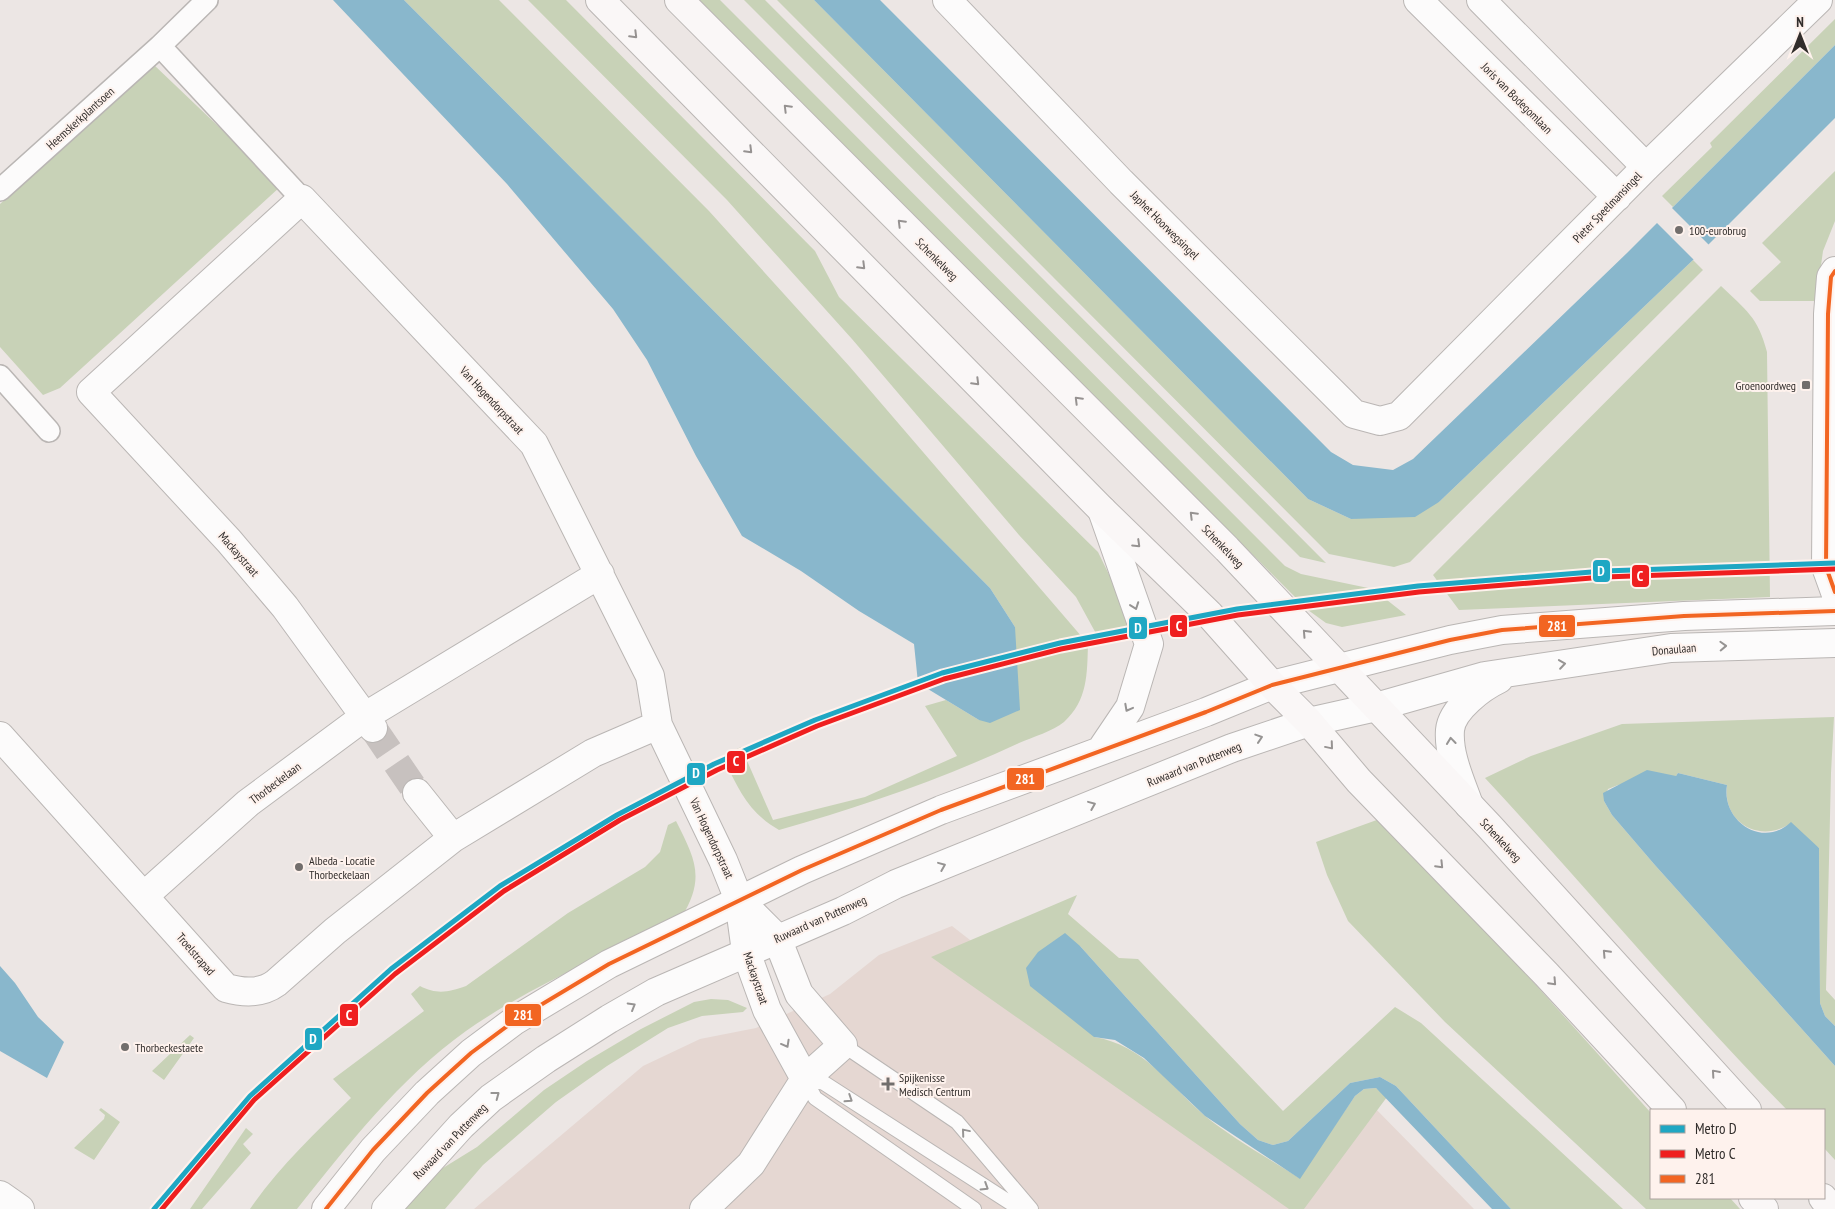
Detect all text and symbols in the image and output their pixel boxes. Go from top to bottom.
north arrow [1775,10,1825,60]
text: N [1796,13,1804,31]
one-way arrow [628,29,637,38]
street label: Joris van Bodegomlaan [1478,59,1556,137]
street label: Heemskerkplantsoen [43,84,117,152]
one-way arrow [783,105,792,114]
one-way arrow [743,144,752,153]
street label: Pieter Speelmansingel [1569,168,1645,246]
street label: Japhet Hoorwegsingel [1127,187,1203,263]
one-way arrow [898,220,907,229]
place label: 100-eurobrug [1689,223,1746,238]
marker: 100-eurobrug [1673,224,1685,236]
street label: Schenkelweg [913,235,961,283]
one-way arrow [857,260,866,269]
street label: Van Hogendorpstraat [456,362,528,437]
one-way arrow [971,376,980,385]
place label: Groenoordweg [1736,378,1796,393]
marker: Groenoordweg [1800,379,1812,391]
one-way arrow [1075,397,1084,406]
one-way arrow [1190,512,1199,521]
street label: Schenkelweg [1199,521,1247,571]
street label: Mackaystraat [216,529,263,580]
one-way arrow [1131,538,1140,547]
line badge: D [1592,559,1611,583]
text: D [1597,562,1605,580]
line badge: C [1631,564,1650,588]
text: C [1637,567,1644,585]
one-way arrow [1129,601,1139,609]
line badge: C [1169,614,1188,638]
line badge: 281 [1538,614,1576,638]
line badge: D [1128,616,1148,640]
text: C [1176,617,1183,635]
text: 281 [1547,617,1567,635]
text: D [1134,619,1142,637]
one-way arrow [1303,630,1312,639]
street label: Donaulaan [1651,640,1697,658]
one-way arrow [1720,641,1728,652]
one-way arrow [1558,659,1566,670]
one-way arrow [1124,703,1134,712]
one-way arrow [1255,734,1263,744]
one-way arrow [1446,737,1457,745]
street label: Ruwaard van Puttenweg [1145,738,1243,790]
one-way arrow [1324,740,1332,749]
line badge: C [726,750,746,774]
text: C [733,752,740,770]
street label: Thorbeckelaan [246,759,304,807]
line badge: D [686,762,706,786]
text: D [692,764,700,782]
line badge: 281 [1006,767,1045,791]
text: 281 [1015,770,1035,788]
street label: Van Hogendorpstraat [686,794,738,881]
one-way arrow [1088,801,1096,811]
street label: Schenkelweg [1477,815,1525,865]
place label: Albeda - Locatie Thorbeckelaan [309,853,375,882]
one-way arrow [1434,859,1443,868]
marker: Albeda - Locatie Thorbeckelaan [293,861,305,873]
one-way arrow [937,862,946,872]
street label: Ruwaard van Puttenweg [771,892,869,946]
street label: Troelstrapad [174,930,218,978]
street label: Mackaystraat [740,950,772,1007]
one-way arrow [1603,950,1612,959]
one-way arrow [1547,976,1556,985]
one-way arrow [626,1002,635,1012]
line badge: C [339,1003,359,1027]
line badge: 281 [504,1003,542,1027]
text: C [346,1006,353,1024]
text: 281 [513,1006,533,1024]
line badge: D [304,1027,323,1051]
text: D [309,1030,317,1048]
one-way arrow [780,1039,790,1048]
place label: Thorbeckestaete [135,1040,203,1055]
marker: Thorbeckestaete [119,1041,131,1053]
place label: Spijkenisse Medisch Centrum [899,1070,971,1099]
one-way arrow [1712,1070,1721,1079]
marker: Spijkenisse Medisch Centrum [881,1077,895,1091]
one-way arrow [490,1092,500,1101]
one-way arrow [843,1093,852,1102]
street label: Ruwaard van Puttenweg [410,1100,490,1182]
legend [1650,1109,1825,1199]
text: Metro D [1695,1119,1737,1138]
one-way arrow [962,1128,971,1137]
text: Metro C [1695,1144,1736,1163]
text: 281 [1695,1169,1715,1188]
one-way arrow [980,1181,989,1190]

